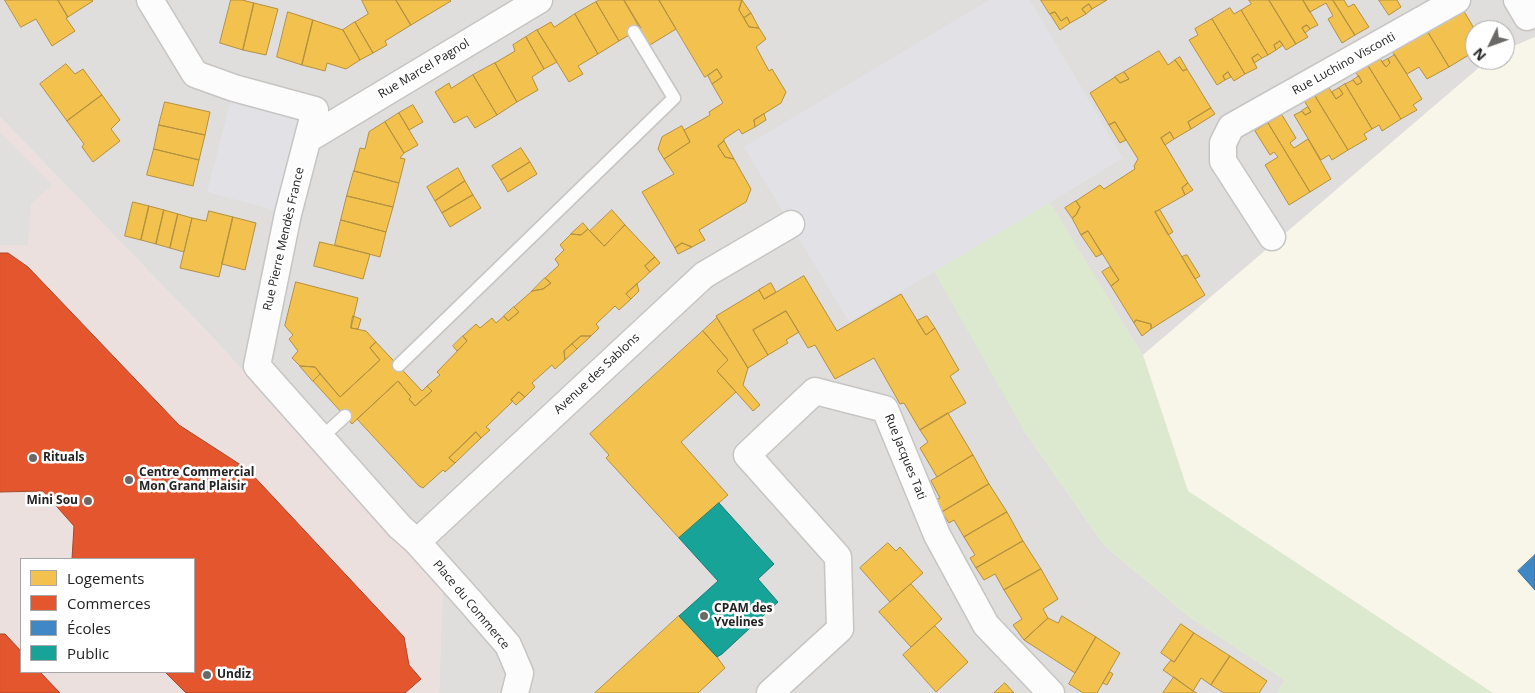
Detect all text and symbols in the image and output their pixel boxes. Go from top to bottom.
north arrow [1465,20,1515,70]
street label: Rue Luchino Visconti [1290,30,1398,98]
street label: Rue Marcel Pagnol [376,36,472,102]
text: N [1468,44,1490,65]
street label: Rue Pierre Mendès France [260,166,308,312]
street label: Avenue des Sablons [551,331,643,417]
street label: Rue Jacques Tati [881,412,929,502]
place label: Rituals [43,451,85,465]
marker: Rituals [27,452,39,464]
place label: Centre Commercial Mon Grand Plaisir [139,466,254,494]
marker: Centre Commercial Mon Grand Plaisir [123,474,135,486]
place label: Mini Sou [26,494,78,508]
marker: Mini Sou [82,495,94,507]
legend [20,558,195,673]
street label: Place du Commerce [430,558,512,652]
text: Logements [67,568,144,588]
text: Commerces [67,593,151,613]
place label: CPAM des Yvelines [714,602,773,630]
marker: CPAM des Yvelines [698,610,710,622]
text: Écoles [67,618,111,638]
text: Public [67,643,109,663]
place label: Undiz [217,668,251,682]
marker: Undiz [201,669,213,681]

